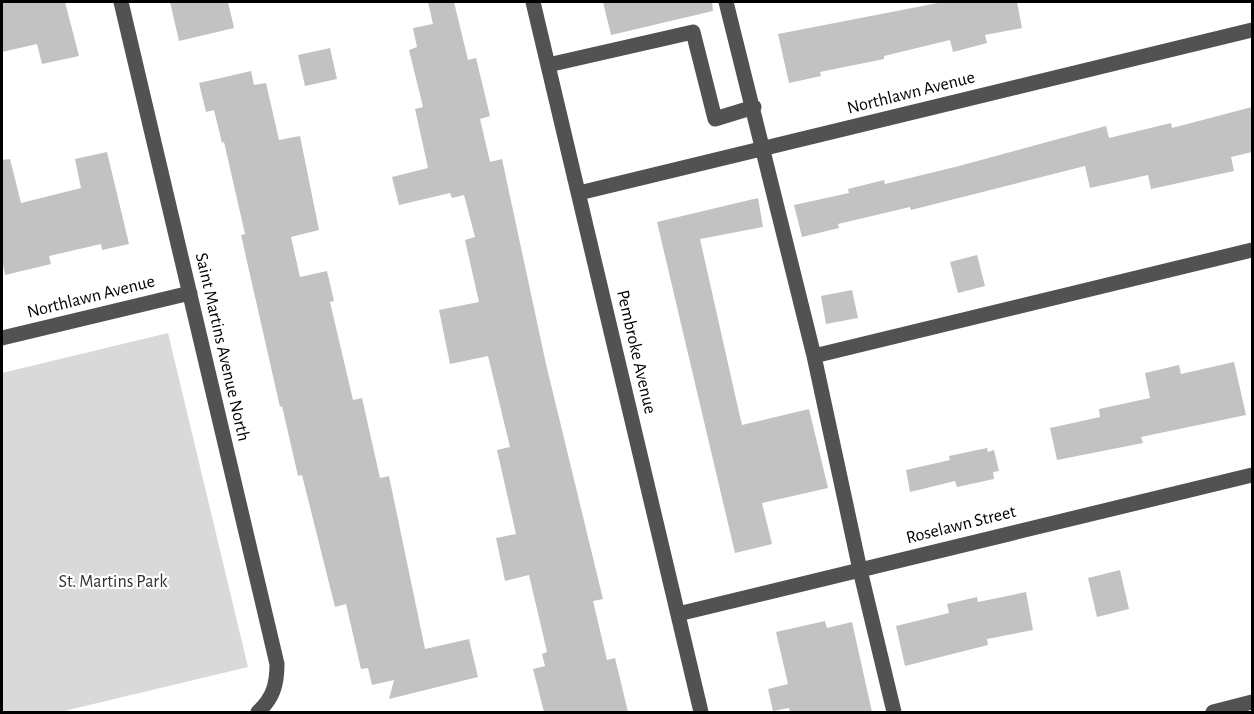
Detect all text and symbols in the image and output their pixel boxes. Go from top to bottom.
street label: Northlawn Avenue [845,68,977,118]
street label: Saint Martins Avenue North [192,251,252,443]
street label: Northlawn Avenue [25,272,157,322]
street label: Pembroke Avenue [613,288,659,416]
street label: Roselawn Street [904,503,1018,547]
park label: St. Martins Park [59,573,168,591]

